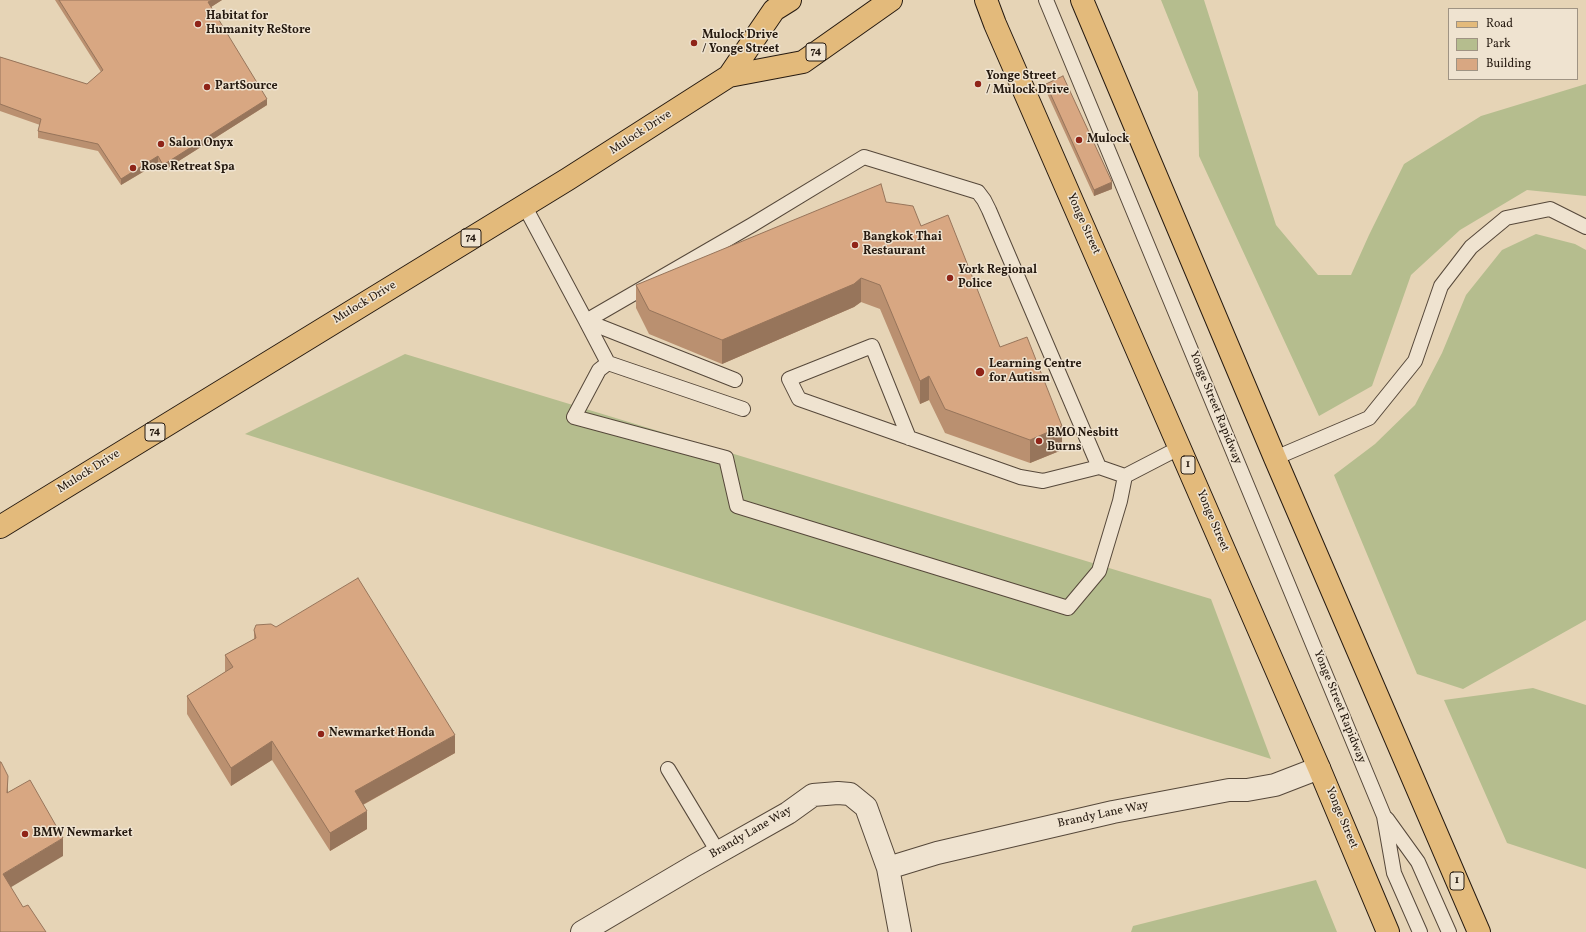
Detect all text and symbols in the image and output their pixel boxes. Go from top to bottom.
legend [1448,8,1578,80]
place label: Habitat for Humanity ReStore [206,10,311,38]
text: Road [1486,16,1513,32]
marker: Habitat for Humanity ReStore [193,19,203,29]
place label: Mulock Drive / Yonge Street [702,29,779,57]
text: Park [1486,36,1511,52]
marker: Mulock Drive / Yonge Street [689,38,699,48]
road number: 74 [806,43,826,61]
text: Building [1486,56,1531,72]
place label: Yonge Street / Mulock Drive [986,70,1069,98]
marker: Yonge Street / Mulock Drive [973,79,983,89]
place label: PartSource [215,80,278,94]
marker: PartSource [202,82,212,92]
street label: Mulock Drive [607,108,675,158]
place label: Mulock [1087,133,1129,147]
marker: Mulock [1074,135,1084,145]
place label: Salon Onyx [169,137,233,151]
marker: Salon Onyx [156,139,166,149]
place label: Rose Retreat Spa [141,161,235,175]
marker: Rose Retreat Spa [128,163,138,173]
street label: Yonge Street [1063,191,1103,257]
road number: 74 [461,229,481,247]
place label: Bangkok Thai Restaurant [863,231,942,259]
marker: Bangkok Thai Restaurant [850,240,860,250]
place label: York Regional Police [958,264,1037,292]
marker: York Regional Police [945,273,955,283]
street label: Mulock Drive [331,279,399,327]
street label: Yonge Street Rapidway [1186,349,1244,467]
place label: Learning Centre for Autism [989,358,1082,386]
marker: Learning Centre for Autism [974,366,986,378]
road number: 74 [145,423,165,441]
place label: BMO Nesbitt Burns [1047,427,1119,455]
marker: BMO Nesbitt Burns [1034,436,1044,446]
street label: Mulock Drive [55,447,123,497]
road number: 1 [1181,456,1195,474]
street label: Yonge Street [1193,488,1231,554]
street label: Yonge Street Rapidway [1310,648,1368,766]
place label: Newmarket Honda [329,727,435,741]
marker: Newmarket Honda [316,729,326,739]
street label: Yonge Street [1322,785,1360,851]
street label: Brandy Lane Way [1056,798,1150,832]
street label: Brandy Lane Way [707,804,795,862]
place label: BMW Newmarket [33,827,132,841]
marker: BMW Newmarket [20,829,30,839]
road number: 1 [1450,872,1464,890]

